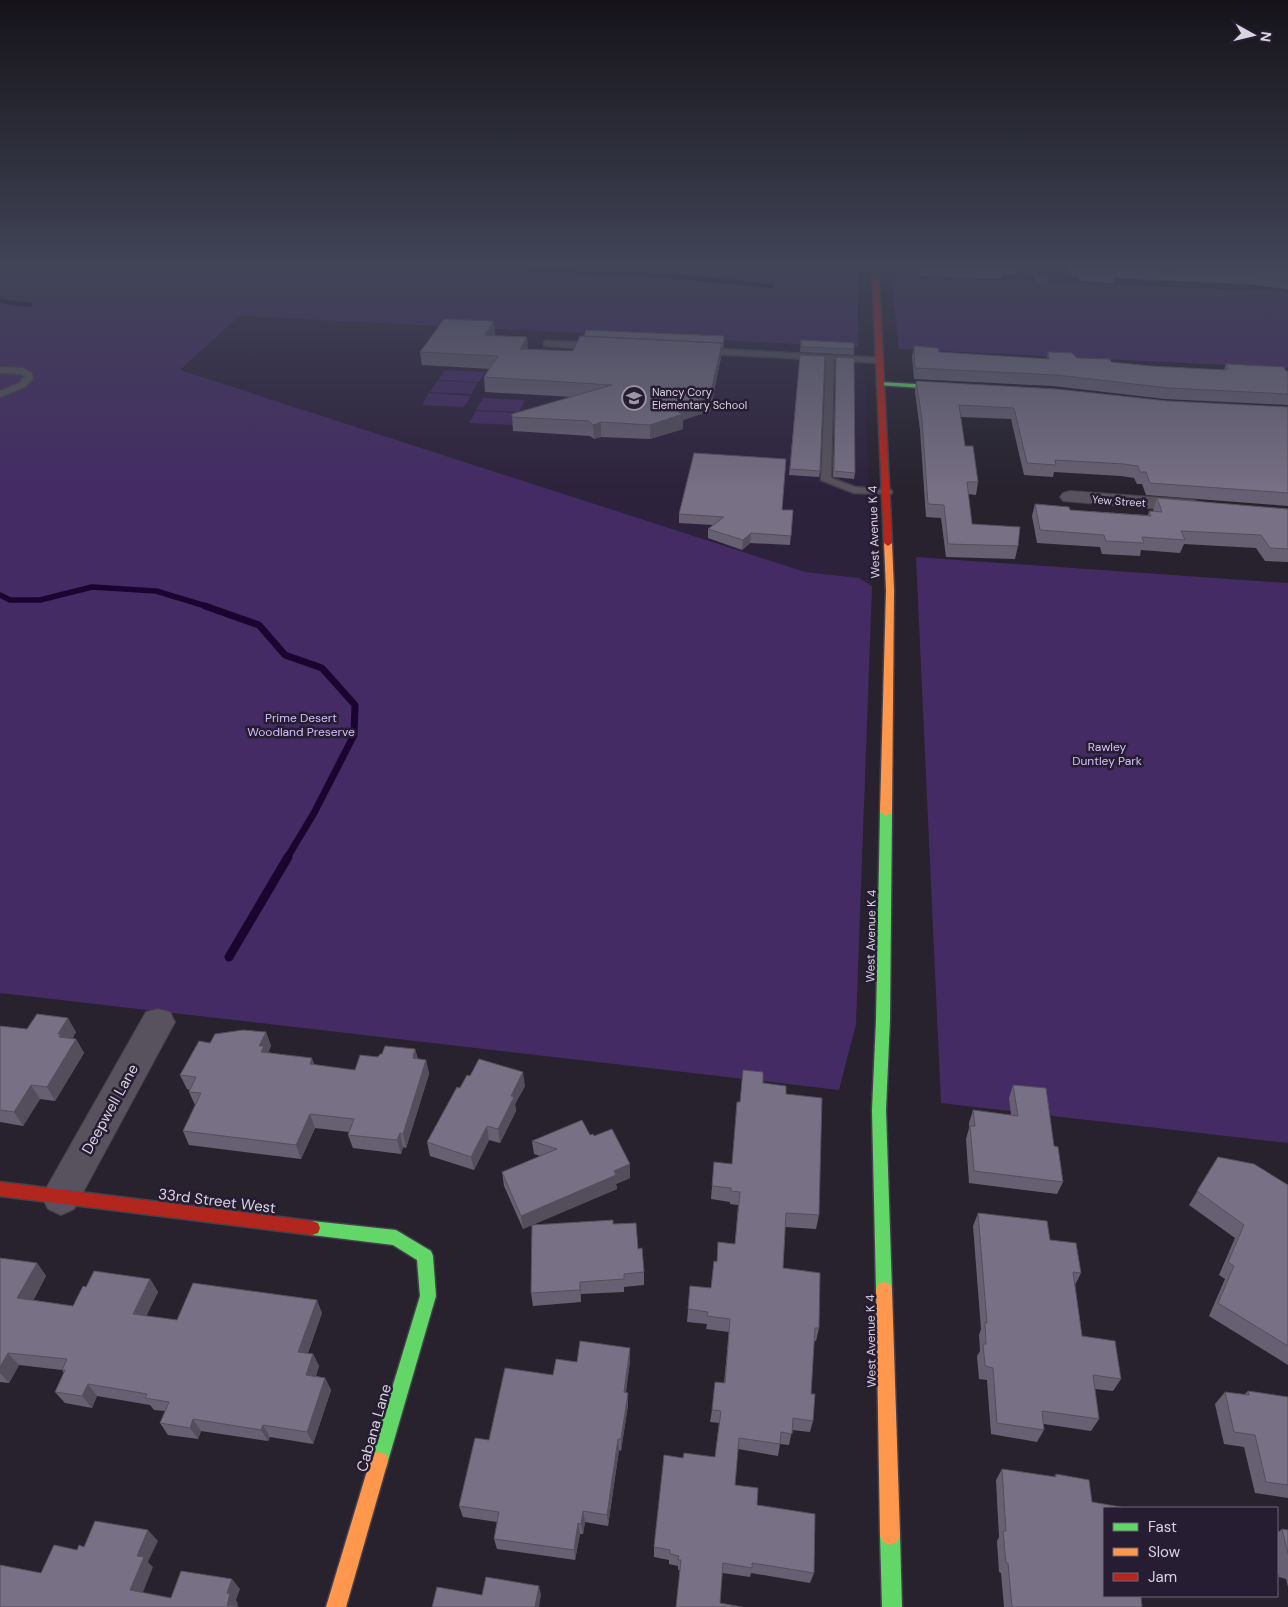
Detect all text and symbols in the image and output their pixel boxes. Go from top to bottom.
north arrow [1228,10,1278,60]
text: N [1256,30,1275,43]
school or university icon: Nancy Cory Elementary School [621,385,647,411]
place label: Nancy Cory Elementary School [652,385,747,412]
street label: West Avenue K 4 [864,485,884,579]
street label: Yew Street [1092,492,1146,510]
park label: Prime Desert Woodland Preserve [247,710,355,740]
park label: Rawley Duntley Park [1072,739,1142,769]
street label: West Avenue K 4 [862,889,880,983]
street label: Deepwell Lane [77,1060,143,1158]
street label: 33rd Street West [157,1184,277,1218]
street label: West Avenue K 4 [862,1294,880,1388]
street label: Cabana Lane [352,1382,396,1474]
legend [1103,1507,1278,1597]
text: Fast [1148,1517,1177,1537]
text: Slow [1148,1542,1181,1562]
text: Jam [1148,1567,1177,1587]

